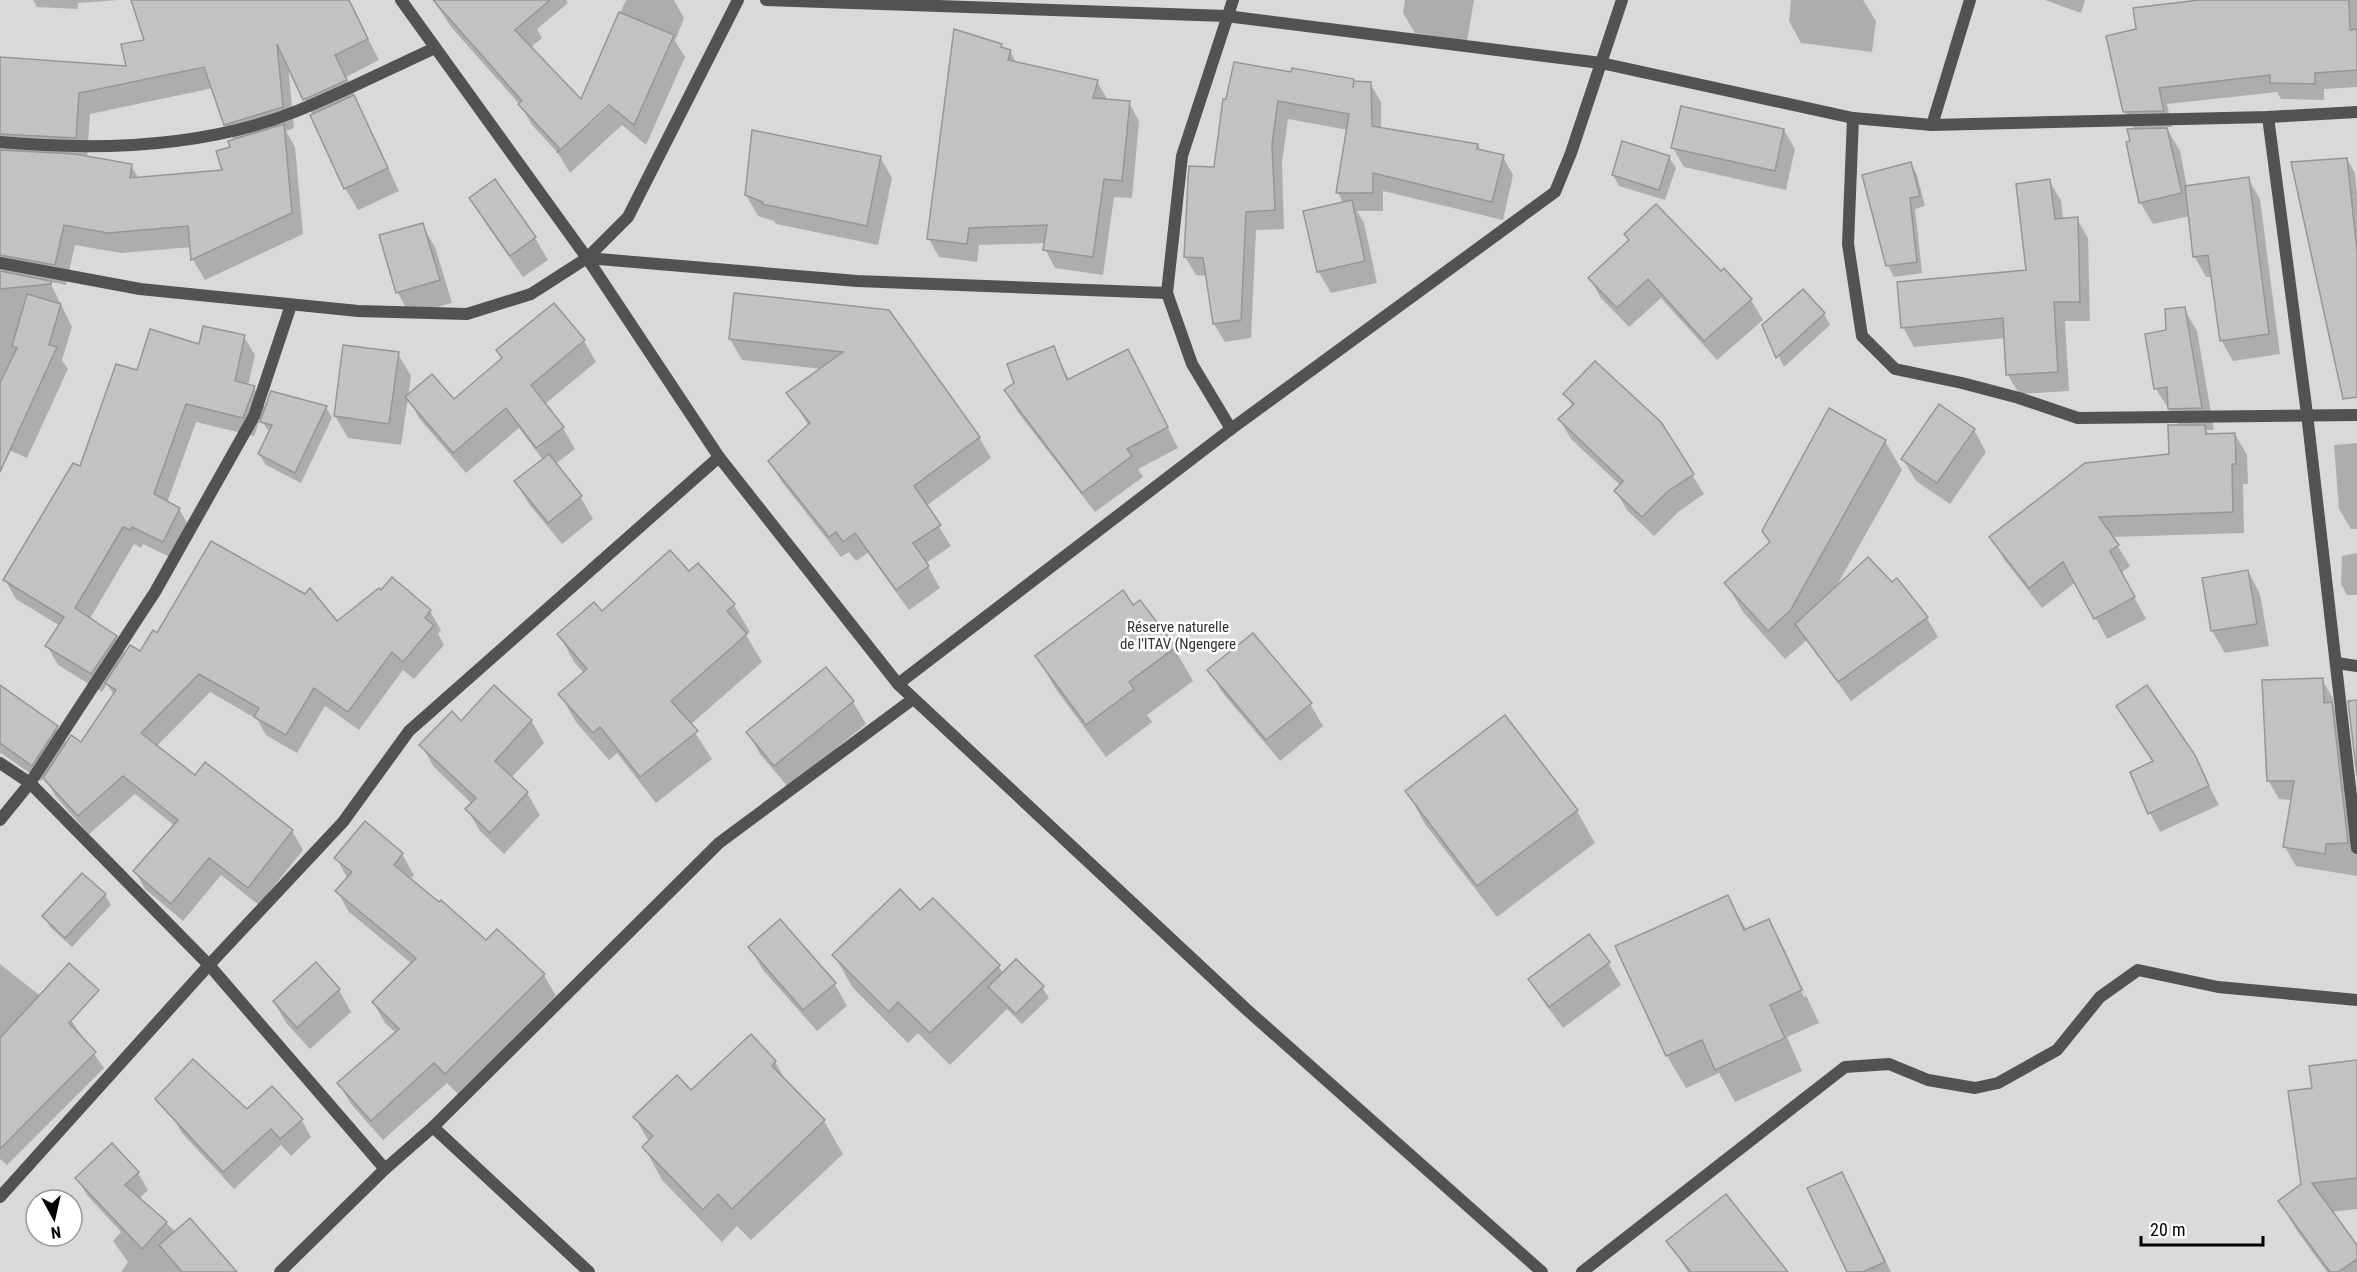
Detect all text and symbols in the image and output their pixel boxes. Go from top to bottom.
park label: Réserve naturelle de l'ITAV (Ngengere [1120,618,1236,653]
north arrow [24,1188,84,1248]
scale bar [2141,1209,2262,1247]
text: 20 m [2150,1219,2185,1240]
text: N [50,1222,62,1242]

